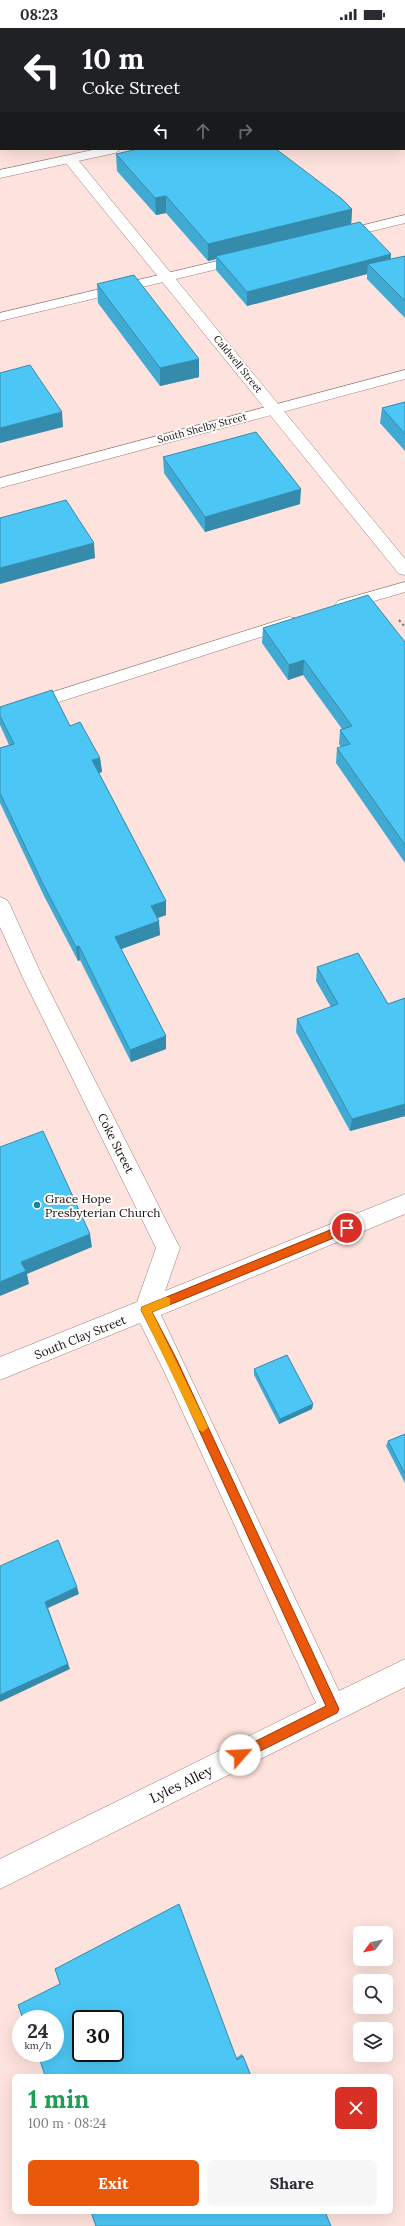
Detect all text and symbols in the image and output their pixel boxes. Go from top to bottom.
text: 08:23 [20,5,58,24]
text: 10 m [82,41,144,77]
icon: left [16,44,68,96]
text: Coke Street [82,76,180,99]
icon: left [150,120,172,142]
icon: ahead [192,120,214,142]
icon: right [234,120,256,142]
street label: Caldwell Street [211,333,265,396]
street label: South Shelby Street [156,410,248,446]
street label: Coke Street [94,1110,138,1176]
place label: Grace Hope Presbyterian Church [45,1191,161,1220]
marker: Grace Hope Presbyterian Church [32,1200,42,1210]
pin [330,1211,364,1245]
icon: arrive [336,1217,358,1239]
street label: South Clay Street [32,1312,128,1362]
position arrow [219,1734,261,1776]
street label: Lyles Alley [147,1761,216,1807]
north arrow [353,1926,393,1966]
map controls [353,1926,393,2062]
button: search [353,1974,393,2014]
speed limit sign: 30 [72,2010,124,2062]
text: 24 [27,2018,49,2043]
button: layers [353,2022,393,2062]
text: km/h [24,2039,52,2052]
text: 1 min [28,2084,89,2115]
button: close [335,2087,377,2129]
text: 100 m · 08:24 [28,2115,106,2132]
button: Exit [28,2160,199,2206]
button: Share [207,2160,377,2206]

